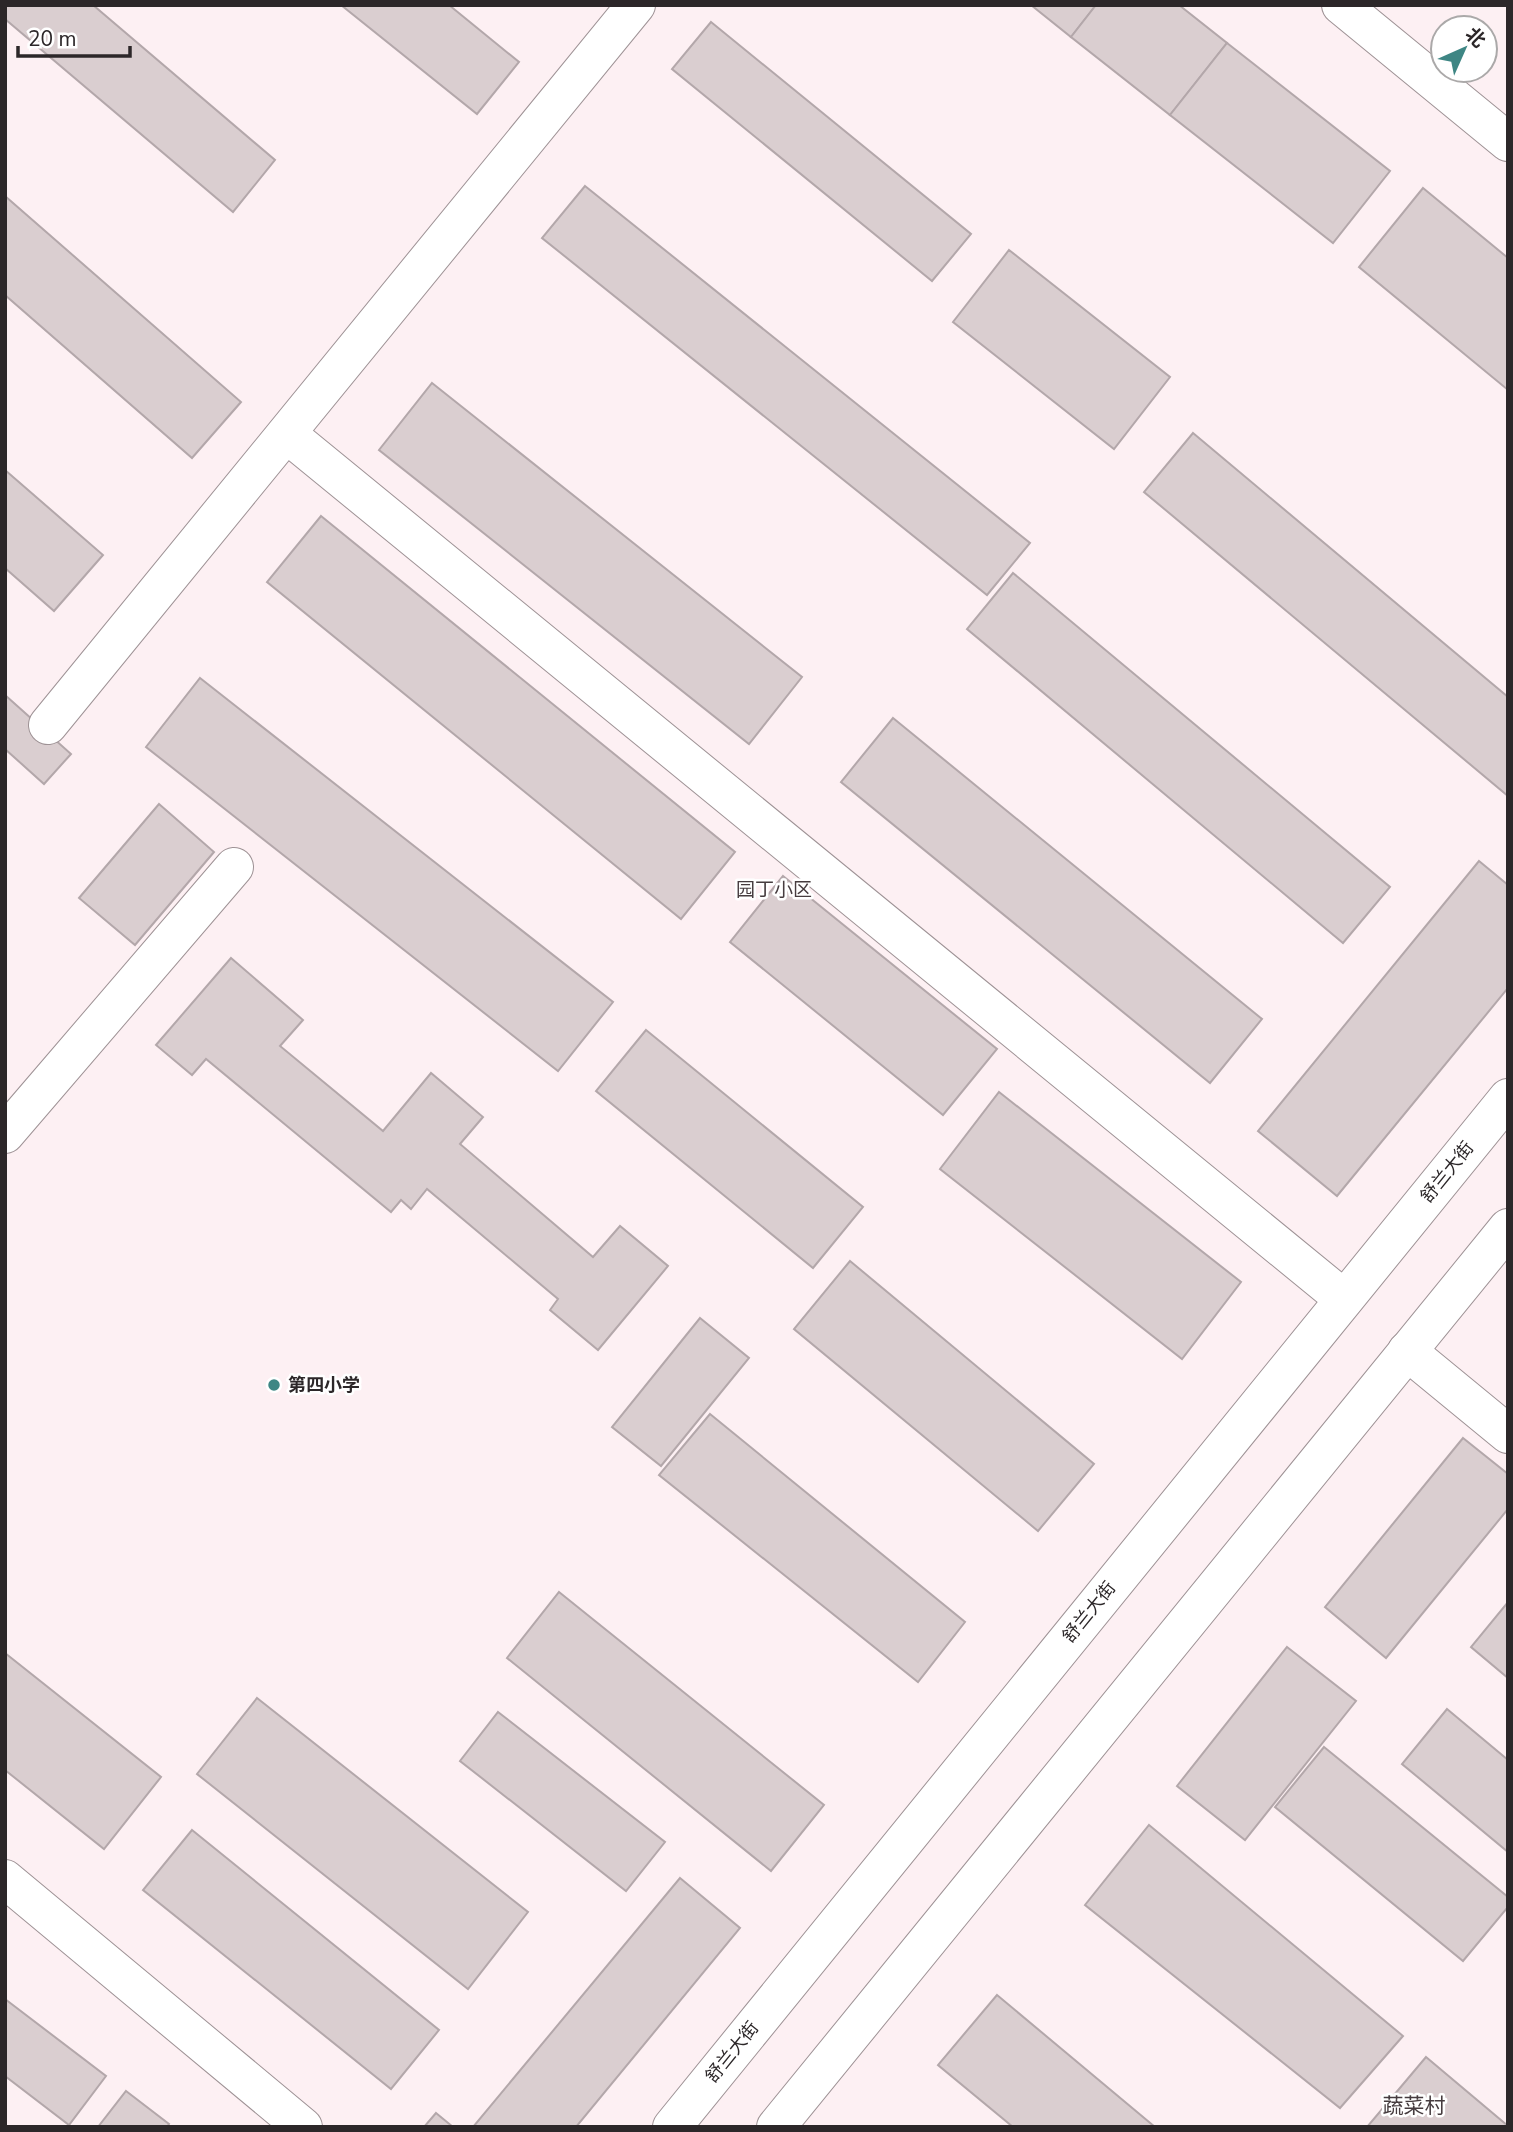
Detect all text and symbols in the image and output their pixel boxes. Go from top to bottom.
scale bar [18,14,130,58]
north arrow [1429,14,1499,84]
text: 北 [1459,22,1491,54]
text: 20 m [28,25,77,53]
district label: 园丁小区 [736,877,812,903]
street label: 舒兰大街 [1415,1136,1479,1208]
place label: 第四小学 [288,1373,360,1397]
marker: 第四小学 [266,1377,282,1393]
street label: 舒兰大街 [1057,1576,1121,1648]
street label: 舒兰大街 [700,2016,764,2088]
district label: 蔬菜村 [1383,2092,1446,2120]

